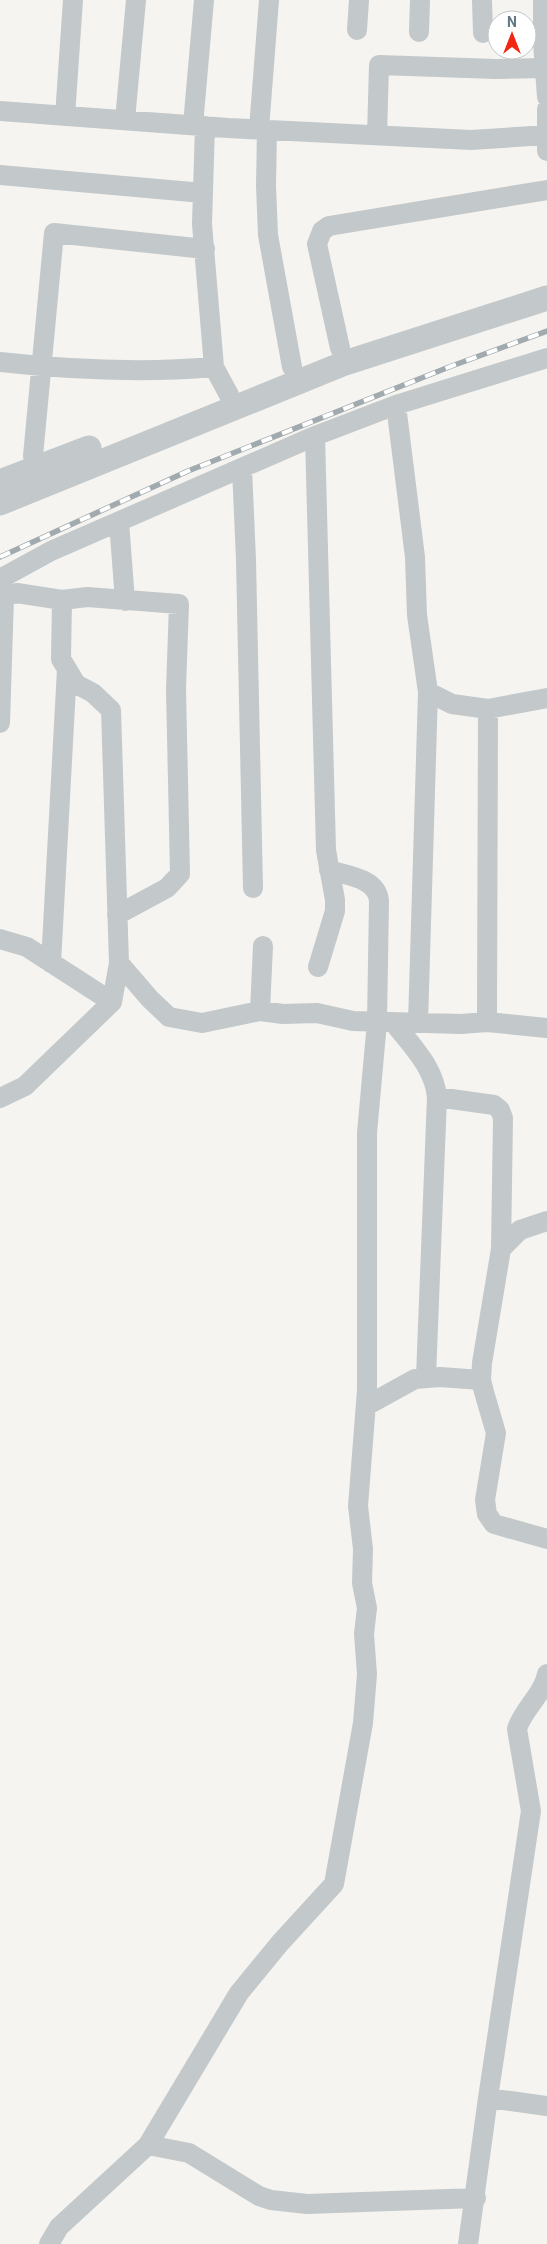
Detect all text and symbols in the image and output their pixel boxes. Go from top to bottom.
north arrow [487,10,537,60]
text: N [507,14,517,30]

